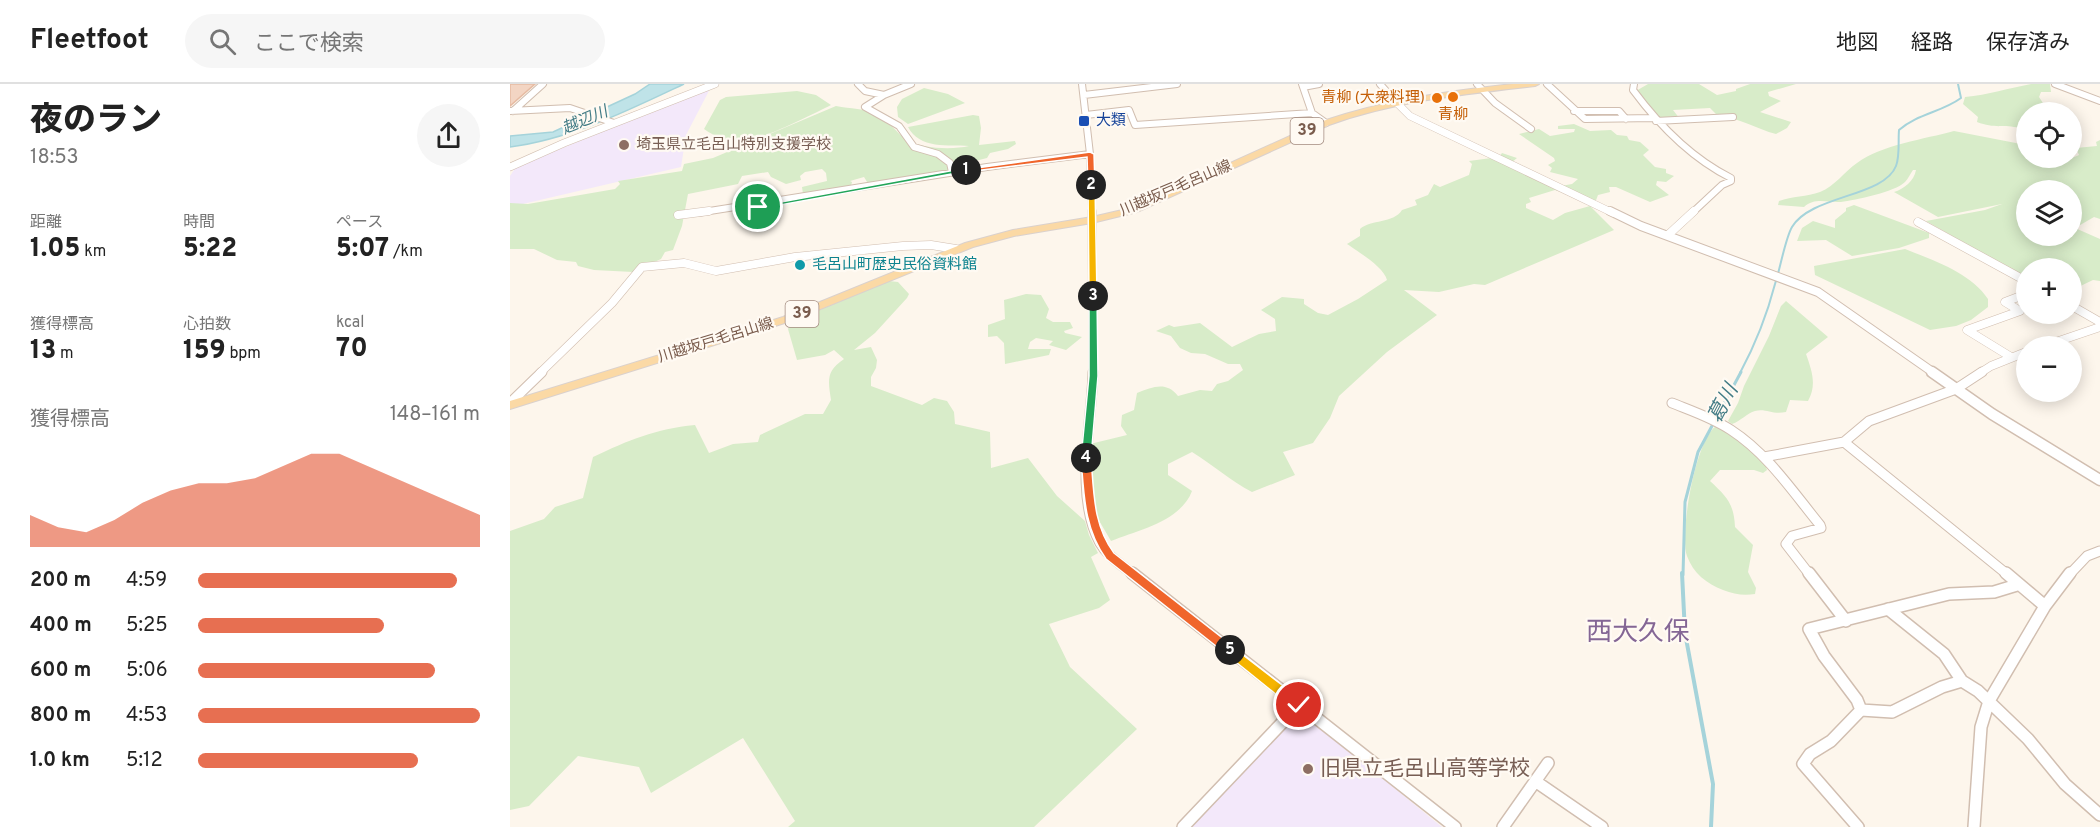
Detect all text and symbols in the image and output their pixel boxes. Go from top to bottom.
search box [185,14,605,68]
text: Fleetfoot [30,23,149,59]
icon: search [206,25,239,58]
text: 地図 [1836,30,1878,57]
text: 経路 [1911,30,1953,57]
text: 保存済み [1986,30,2070,57]
text: ここで検索 [254,31,364,58]
place label: 青柳 (大衆料理) [1321,88,1425,108]
marker: 青柳 [1446,90,1460,104]
marker: 青柳 (大衆料理) [1430,91,1444,105]
text: 夜のラン [30,101,162,143]
water label: 越辺川 [559,102,613,140]
map controls [2016,102,2082,402]
button: locate [2016,102,2082,168]
button: share [417,104,480,167]
place label: 青柳 [1438,106,1468,125]
place label: 大類 [1096,112,1126,131]
marker: 大類 [1077,114,1091,128]
road number: 39 [1290,118,1324,144]
place label: 埼玉県立毛呂山特別支援学校 [636,136,831,155]
marker: 埼玉県立毛呂山特別支援学校 [617,138,631,152]
text: 18:53 [30,145,79,171]
pin: 1 [951,155,981,185]
street label: 川越坂戸毛呂山線 [1117,157,1235,221]
text: 1 [963,160,969,180]
pin: 2 [1076,170,1106,200]
text: 2 [1086,175,1096,195]
button: layers [2016,180,2082,246]
pin [732,181,783,232]
icon: arrive [741,190,774,223]
text: 距離 [30,213,62,233]
text: 時間 [183,213,215,233]
text: ペース [336,213,383,233]
text: 1.05 [30,233,80,266]
text: 5:22 [183,233,237,266]
text: 5:07 [336,233,389,266]
text: km [80,242,106,262]
text: /km [389,242,423,262]
place label: 毛呂山町歴史民俗資料館 [812,255,977,275]
marker: 毛呂山町歴史民俗資料館 [793,258,807,272]
button: + [2016,258,2082,324]
pin: 3 [1078,281,1108,311]
text: 3 [1088,286,1098,306]
road number: 39 [786,301,818,327]
text: kcal [336,313,364,333]
street label: 川越坂戸毛呂山線 [656,314,776,368]
text: 獲得標高 [30,315,94,335]
text: 心拍数 [183,315,231,335]
text: 70 [336,333,368,366]
text: 13 [30,335,56,368]
text: 159 [183,335,226,368]
button: − [2016,336,2082,402]
text: m [56,344,74,364]
text: bpm [226,344,261,364]
water label: 葛川 [1703,378,1746,428]
text: 148–161 m [390,402,480,428]
text: 獲得標高 [30,407,110,433]
pin: 4 [1071,443,1101,473]
text: 4 [1081,448,1091,468]
text: 200 m [30,568,91,594]
text: 4:59 [126,568,167,594]
text: 400 m [30,613,92,639]
text: 5:25 [126,613,168,639]
district label: 西大久保 [1586,617,1690,650]
pin: 5 [1215,635,1245,665]
text: 5 [1225,640,1235,660]
text: 600 m [30,658,91,684]
text: 5:06 [126,658,168,684]
pin [1273,679,1324,730]
icon: check [1282,688,1315,721]
text: 800 m [30,703,91,729]
text: 4:53 [126,703,167,729]
text: 1.0 km [30,748,90,774]
text: 5:12 [126,748,163,774]
place label: 旧県立毛呂山高等学校 [1320,756,1530,783]
marker: 旧県立毛呂山高等学校 [1301,762,1315,776]

